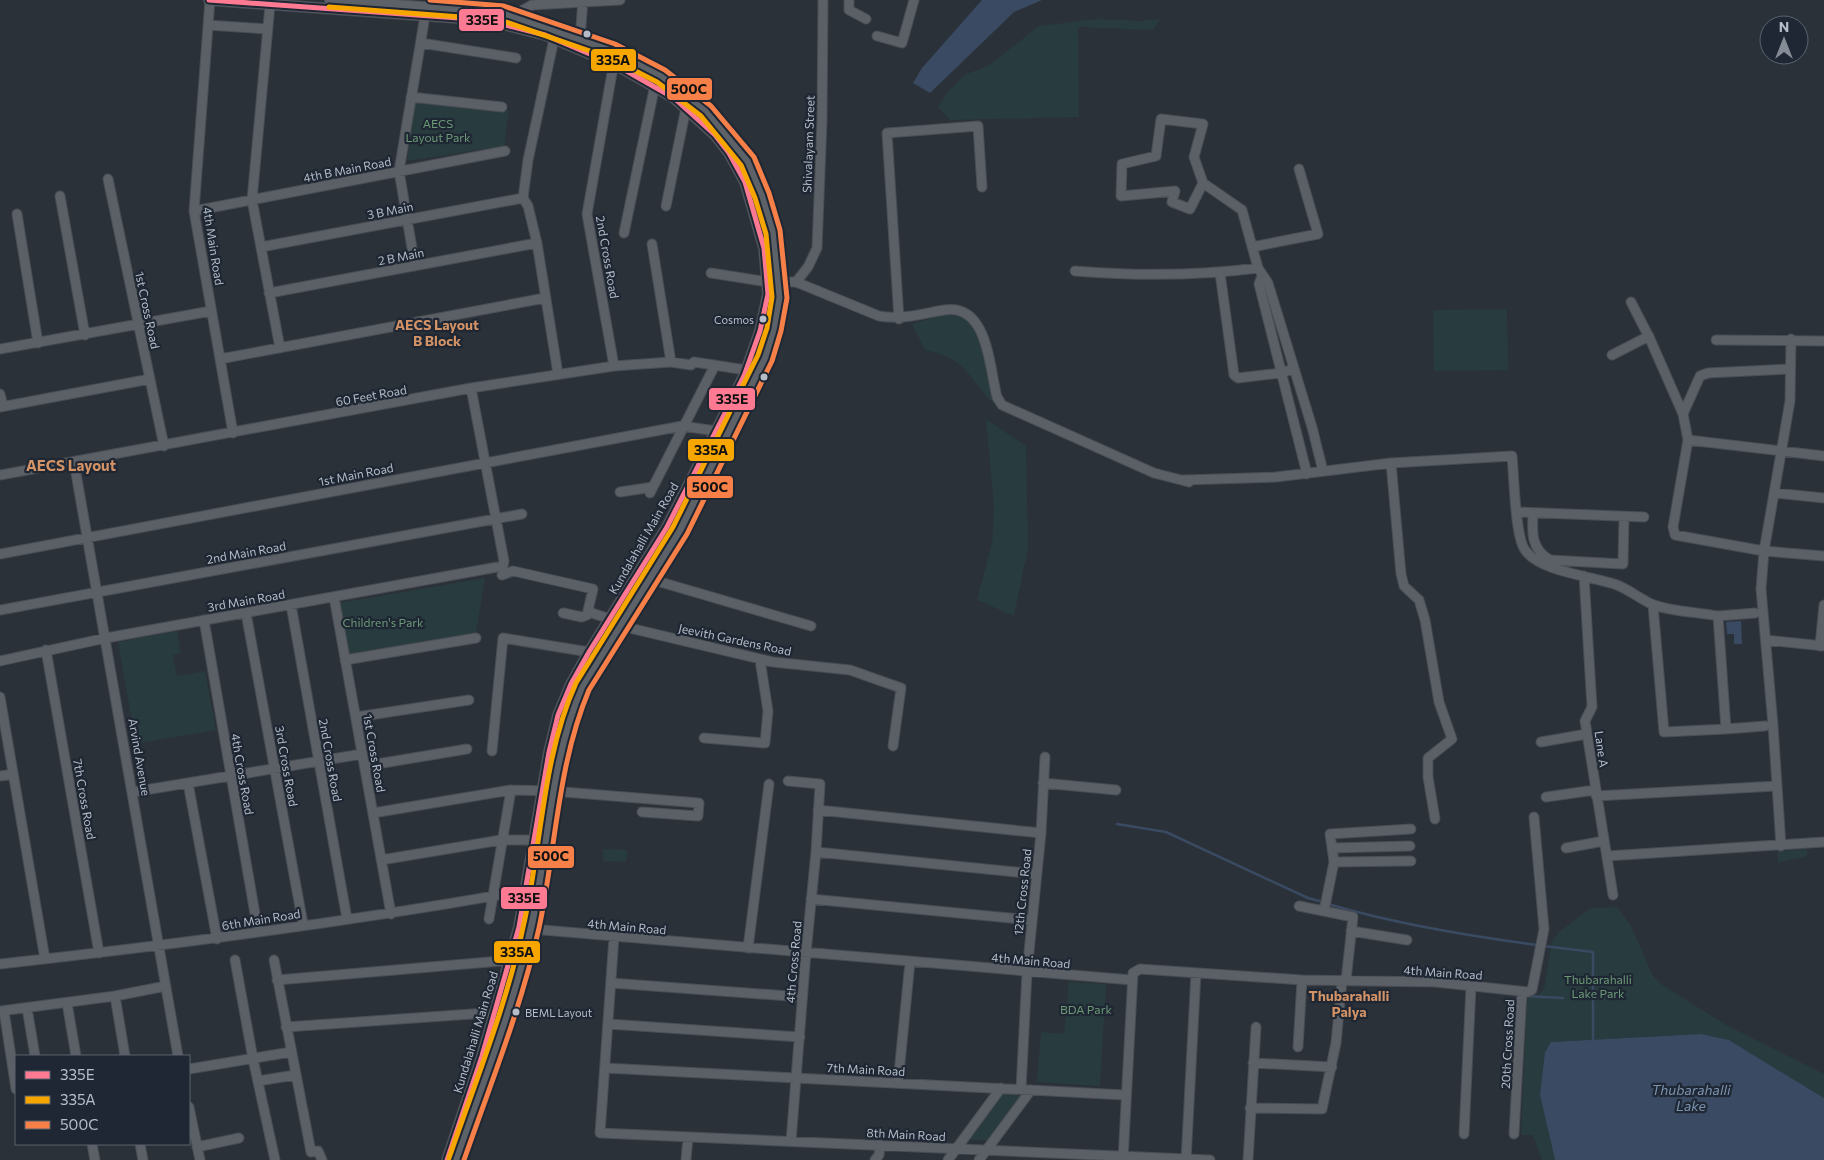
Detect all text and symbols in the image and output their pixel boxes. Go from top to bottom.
line badge: 335E [458,8,505,32]
text: 335E [466,11,498,28]
north arrow [1759,15,1809,65]
text: N [1779,18,1789,35]
unlabelled marker [582,29,592,39]
line badge: 335A [590,48,637,72]
text: 335A [596,51,630,68]
line badge: 500C [666,77,713,101]
text: 500C [671,80,707,97]
street label: Shivalayam Street [799,95,817,193]
park label: AECS Layout Park [405,116,471,144]
street label: 4th B Main Road [302,154,392,184]
street label: 3 B Main [366,199,414,221]
street label: 4th Main Road [201,206,227,286]
street label: 2nd Cross Road [594,214,622,300]
street label: 2 B Main [377,245,425,267]
street label: 1st Cross Road [133,270,163,350]
place label: Cosmos [714,313,754,326]
marker: Cosmos [758,314,768,324]
district label: AECS Layout B Block [395,316,479,349]
unlabelled marker [759,372,769,382]
street label: 60 Feet Road [334,382,408,408]
line badge: 335E [708,387,756,411]
text: 335E [716,390,748,407]
line badge: 335A [687,438,735,462]
text: 335A [694,441,728,458]
district label: AECS Layout [26,456,116,474]
street label: 1st Main Road [318,460,395,488]
line badge: 500C [686,475,734,499]
text: 500C [692,478,728,495]
street label: Kundalahalli Main Road [605,480,681,596]
street label: 2nd Main Road [205,538,287,566]
street label: 3rd Main Road [206,586,286,614]
park label: Children's Park [342,615,424,629]
street label: Jeevith Gardens Road [677,620,793,659]
street label: 1st Cross Road [361,713,389,793]
street label: Arvind Avenue [126,717,154,797]
street label: 2nd Cross Road [317,717,345,803]
street label: 3rd Cross Road [273,725,301,808]
street label: Lane A [1592,730,1612,768]
street label: 4th Cross Road [229,732,257,816]
street label: 7th Cross Road [71,758,99,840]
line badge: 500C [527,845,575,869]
text: 500C [533,847,569,864]
street label: 12th Cross Road [1010,848,1034,936]
line badge: 335E [500,886,548,910]
text: 335E [508,889,540,906]
street label: 6th Main Road [221,906,301,932]
street label: 4th Main Road [587,916,667,936]
street label: 4th Cross Road [782,920,804,1004]
line badge: 335A [493,940,541,964]
text: 335A [500,943,534,960]
street label: 4th Main Road [991,950,1071,970]
street label: 4th Main Road [1403,962,1483,982]
street label: Kundalahalli Main Road [450,969,500,1095]
park label: Thubarahalli Lake Park [1564,972,1632,1000]
district label: Thubarahalli Palya [1309,987,1390,1020]
street label: 20th Cross Road [1498,999,1516,1089]
park label: BDA Park [1060,1002,1112,1016]
place label: BEML Layout [525,1006,593,1019]
marker: BEML Layout [511,1007,521,1017]
legend [15,1055,190,1145]
street label: 7th Main Road [827,1060,906,1078]
text: 335E [60,1065,95,1083]
water label: Thubarahalli Lake [1651,1081,1731,1114]
text: 335A [60,1090,96,1108]
text: 500C [60,1115,98,1133]
street label: 8th Main Road [866,1125,946,1143]

